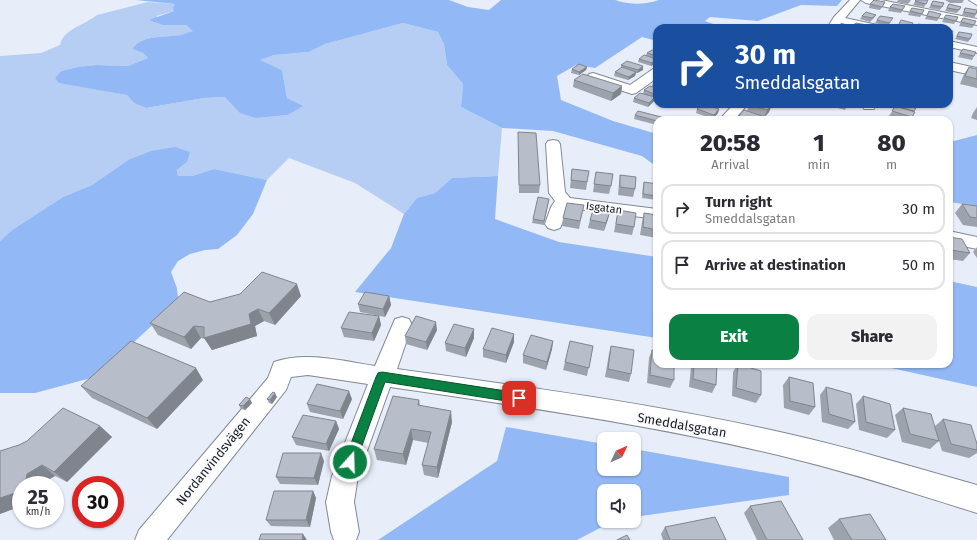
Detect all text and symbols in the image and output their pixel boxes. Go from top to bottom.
text: 30 m [735,38,796,71]
icon: right [669,40,721,92]
text: Smeddalsgatan [735,72,860,94]
text: 20:58 [700,129,760,157]
text: 1 [813,129,824,157]
text: 80 [877,129,906,157]
text: Arrival [711,157,749,172]
text: min [808,157,830,172]
text: m [886,157,897,172]
text: Turn right [705,193,772,211]
icon: right [671,198,693,220]
street label: Isgatan [585,199,623,217]
text: 30 m [902,200,935,218]
text: Smeddalsgatan [705,211,796,226]
icon: arrive [671,254,693,276]
text: Arrive at destination [705,256,846,274]
text: 50 m [902,256,935,274]
button: Exit [669,314,799,360]
button: Share [807,314,937,360]
pin [502,381,536,415]
icon: arrive [508,387,530,409]
street label: Smeddalsgatan [636,410,728,440]
street label: Nordanvindsvägen [173,414,253,508]
north arrow [597,432,641,476]
map controls [597,432,641,528]
position arrow [329,441,371,483]
speed limit sign: 30 [72,476,124,528]
button: sound [597,484,641,528]
text: 25 [27,485,49,509]
text: km/h [26,506,50,518]

